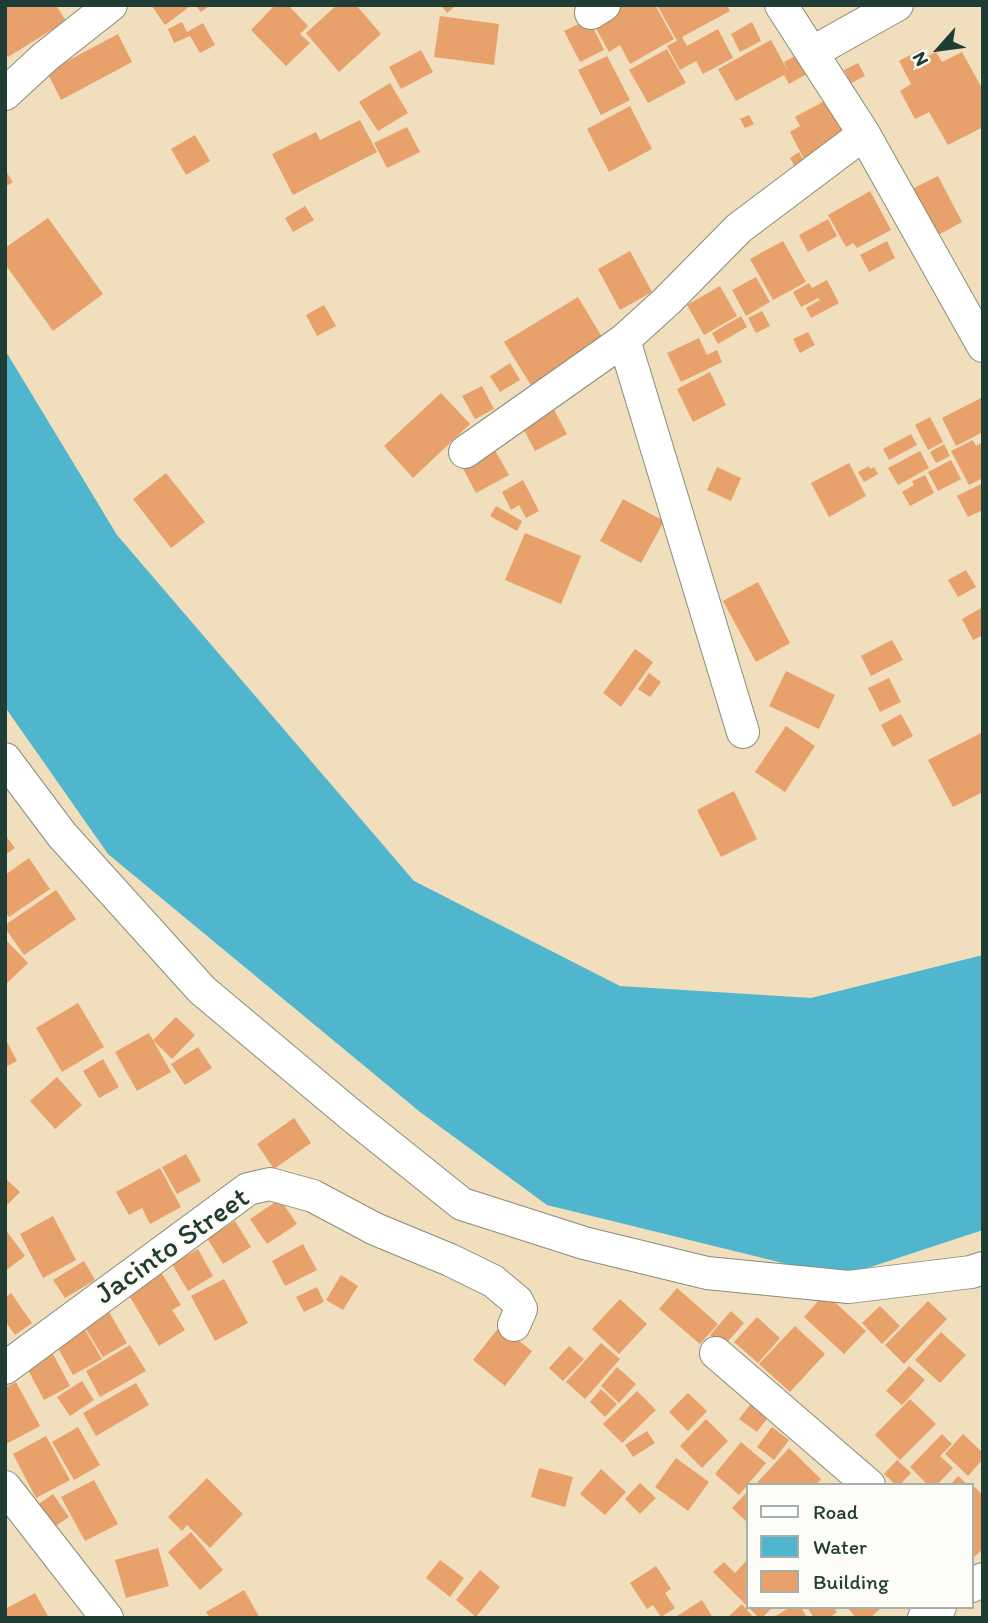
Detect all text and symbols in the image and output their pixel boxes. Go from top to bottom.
north arrow [904,14,974,84]
text: N [907,48,933,70]
street label: Jacinto Street [89,1181,257,1313]
legend [746,1483,974,1609]
text: Road [813,1499,858,1524]
text: Water [813,1534,867,1559]
text: Building [813,1569,889,1594]

